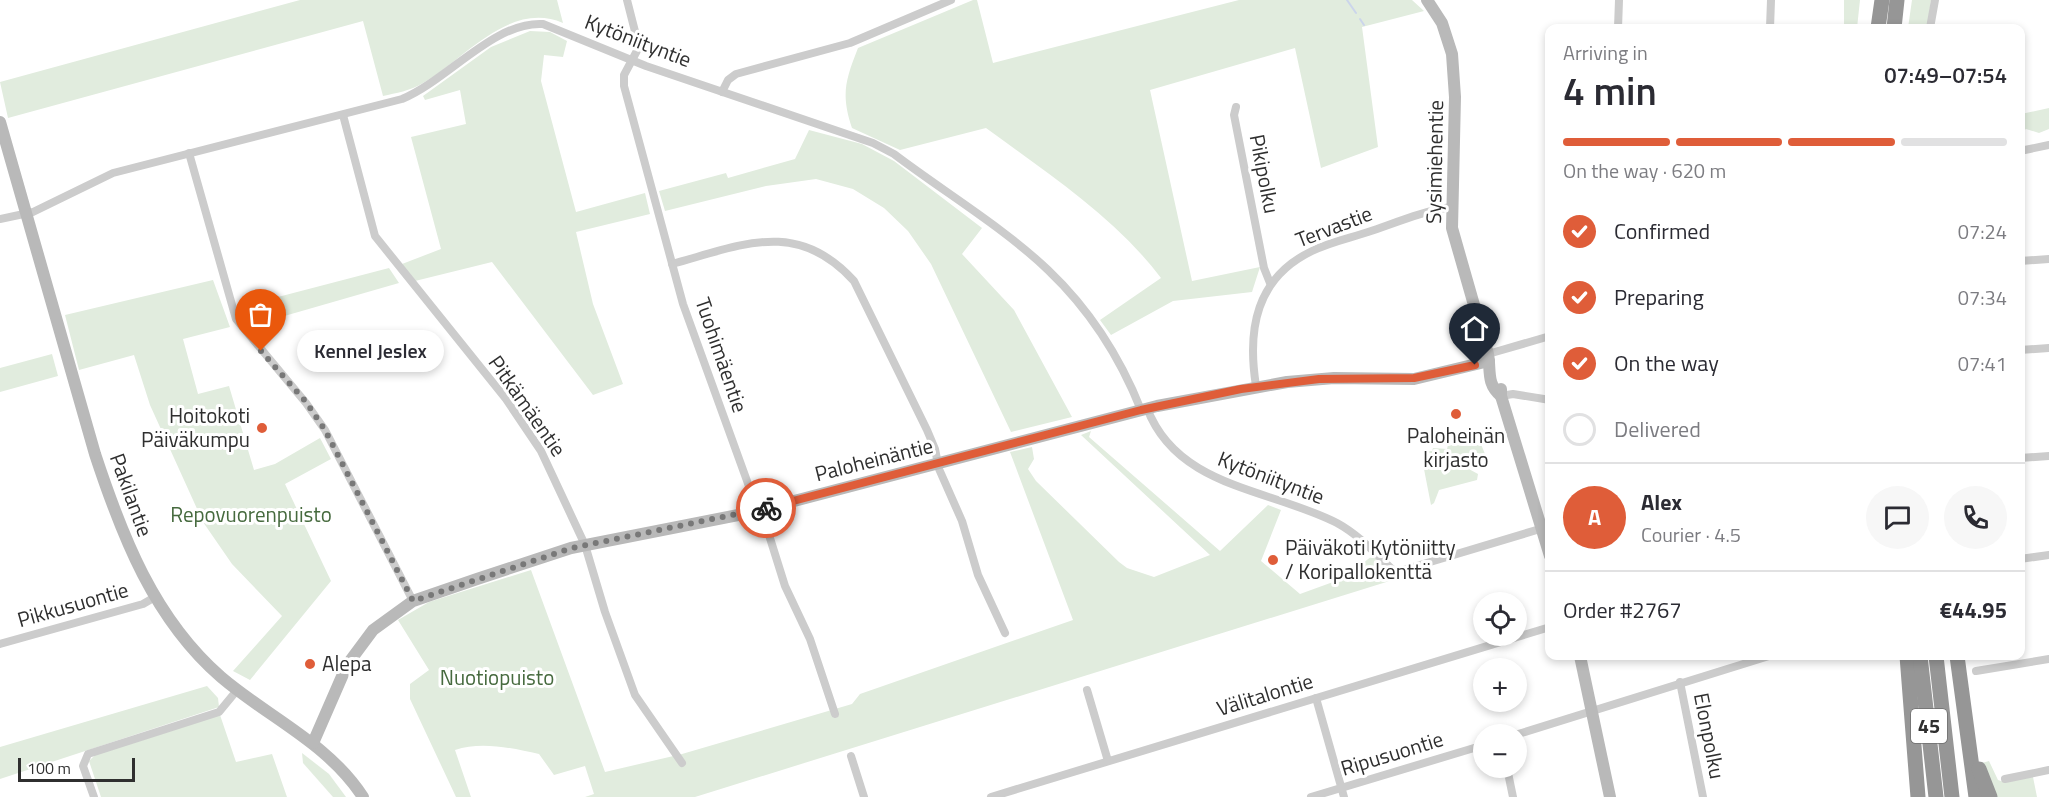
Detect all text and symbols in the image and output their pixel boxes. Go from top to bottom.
street label: Kytöniityntie [580,5,696,75]
text: Arriving in [1563,37,1648,68]
text: 07:49–07:54 [1884,58,2007,92]
text: 4 min [1563,61,1657,120]
street label: Sysimiehentie [1417,100,1451,224]
street label: Pikipolku [1242,132,1288,216]
text: On the way · 620 m [1563,155,1726,186]
street label: Tervastie [1291,197,1377,255]
text: Confirmed [1614,214,1710,248]
icon: check [1563,215,1596,248]
text: 07:24 [1958,216,2007,247]
text: Preparing [1614,280,1704,314]
icon: check [1563,281,1596,314]
text: 07:34 [1958,282,2007,313]
pin [235,289,286,351]
street label: Tuohimäentie [687,293,757,417]
icon: bag [244,298,277,331]
pin [1449,303,1500,365]
icon: home [1458,312,1491,345]
callout: Kennel Jeslex [297,330,444,372]
text: Kennel Jeslex [314,335,427,366]
text: On the way [1614,346,1719,380]
icon: check [1563,347,1596,380]
street label: Pitkämäentie [481,348,575,463]
text: 07:41 [1958,348,2007,379]
place label: Hoitokoti Päiväkumpu [141,399,250,455]
marker: Paloheinän kirjasto [1449,407,1463,421]
text: Delivered [1614,412,1701,446]
place label: Paloheinän kirjasto [1407,419,1505,475]
marker: Hoitokoti Päiväkumpu [255,421,269,435]
street label: Paloheinäntie [811,429,936,489]
street label: Kytöniityntie [1213,442,1329,512]
street label: Pakilantie [102,448,162,541]
courier [736,478,796,538]
text: Alex [1641,485,1682,519]
button: chat [1866,486,1929,549]
button: phone [1944,486,2007,549]
icon: bike [750,492,783,525]
park label: Repovuorenpuisto [170,498,332,530]
text: A [1588,500,1601,534]
text: Courier · 4.5 [1641,519,1741,550]
place label: Päiväkoti Kytöniitty / Koripallokenttä [1285,531,1456,587]
marker: Päiväkoti Kytöniitty / Koripallokenttä [1266,553,1280,567]
street label: Pikkusuontie [13,573,132,635]
map controls [1473,592,1527,778]
button: locate [1473,592,1527,646]
text: Order #2767 [1563,593,1682,627]
text: €44.95 [1940,593,2007,627]
place label: Alepa [322,647,372,679]
marker: Alepa [303,657,317,671]
button: + [1473,658,1527,712]
park label: Nuotiopuisto [440,661,554,693]
street label: Välitalontie [1213,664,1317,724]
street label: Elonpolku [1686,690,1734,782]
road number: 45 [1911,709,1947,743]
street label: Ripusuontie [1337,722,1447,784]
button: − [1473,724,1527,778]
scale bar [18,755,135,782]
text: 100 m [27,756,71,780]

